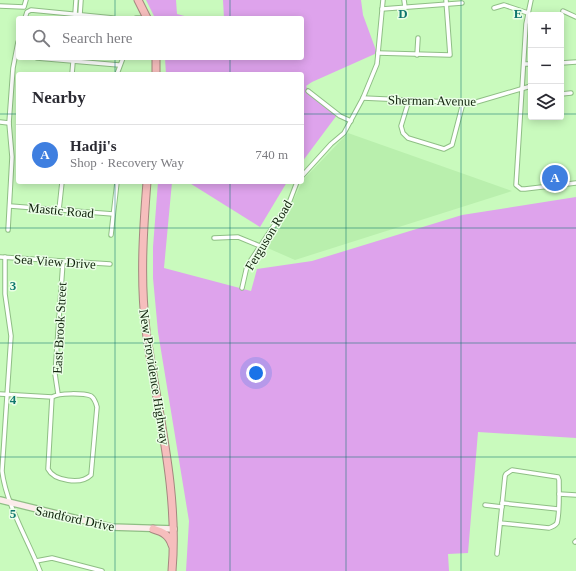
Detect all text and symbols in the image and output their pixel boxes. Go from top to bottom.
text: D [398,6,408,21]
text: E [514,6,522,21]
map controls [528,12,564,120]
button: + [528,12,564,48]
search box [16,16,304,60]
icon: search [30,27,52,49]
text: Search here [62,30,132,46]
button: − [528,48,564,84]
button: layers [528,84,564,120]
text: Nearby [32,88,86,107]
street label: Sherman Avenue [388,92,476,109]
text: Hadji's [70,138,117,154]
text: A [40,147,50,162]
text: 740 m [255,147,288,162]
text: Shop · Recovery Way [70,155,184,170]
pin: A [542,163,568,193]
street label: Ferguson Road [242,197,295,273]
street label: Mastic Road [27,200,95,221]
street label: Sea View Drive [14,251,97,272]
text: 3 [10,278,17,293]
street label: East Brook Street [50,281,69,374]
street label: New Providence Highway [136,308,173,446]
your location [246,363,266,383]
text: 4 [10,392,17,407]
street label: Sandford Drive [34,503,116,534]
text: 5 [10,506,17,521]

